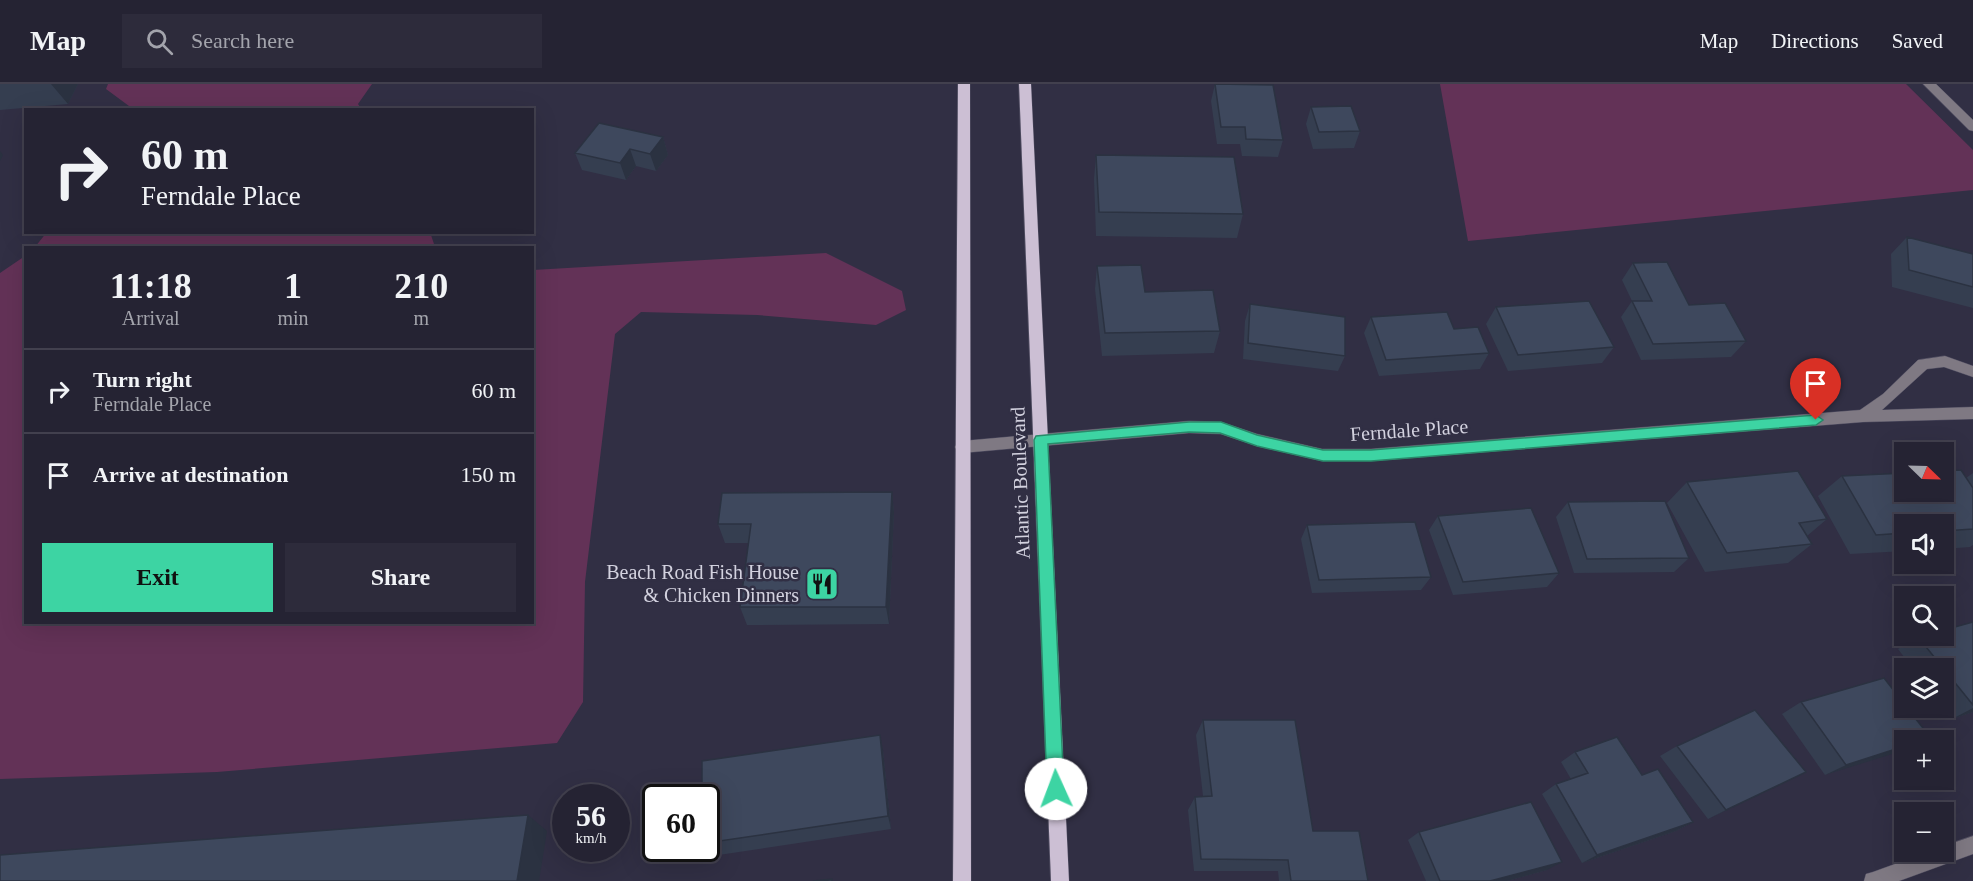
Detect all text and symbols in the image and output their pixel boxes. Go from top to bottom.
search box [122,14,542,68]
text: Map [30,25,86,56]
icon: search [143,25,176,58]
text: Search here [191,28,294,53]
text: Map [1700,29,1738,53]
text: Directions [1771,29,1859,53]
text: Saved [1892,29,1943,53]
icon: right [42,132,120,210]
text: 60 m [141,132,229,178]
text: Ferndale Place [141,181,301,211]
text: 11:18 [110,266,192,306]
text: 1 [284,266,302,306]
text: 210 [394,266,448,306]
text: Arrival [122,307,180,329]
text: min [277,307,309,329]
text: m [413,307,429,329]
pin [1790,358,1841,420]
text: Turn right [93,367,192,392]
icon: arrive [1799,367,1832,400]
icon: right [42,375,75,408]
text: 60 m [471,378,516,403]
text: Ferndale Place [93,393,211,415]
street label: Atlantic Boulevard [1006,406,1034,560]
street label: Ferndale Place [1349,415,1469,445]
north arrow [1894,442,1954,502]
map controls [1894,442,1954,862]
icon: arrive [42,459,75,492]
text: Arrive at destination [93,462,289,487]
text: 150 m [460,462,516,487]
button: sound [1894,514,1954,574]
button: Exit [42,543,273,612]
button: Share [285,543,516,612]
place label: Beach Road Fish House & Chicken Dinners [606,561,799,606]
restaurant icon: Beach Road Fish House & Chicken Dinners [804,566,840,602]
button: search [1894,586,1954,646]
button: layers [1894,658,1954,718]
button: + [1894,730,1954,790]
position arrow [1024,757,1088,821]
speed limit sign: 60 [642,784,720,862]
text: 56 [576,799,606,832]
button: − [1894,802,1954,862]
text: km/h [576,830,606,846]

